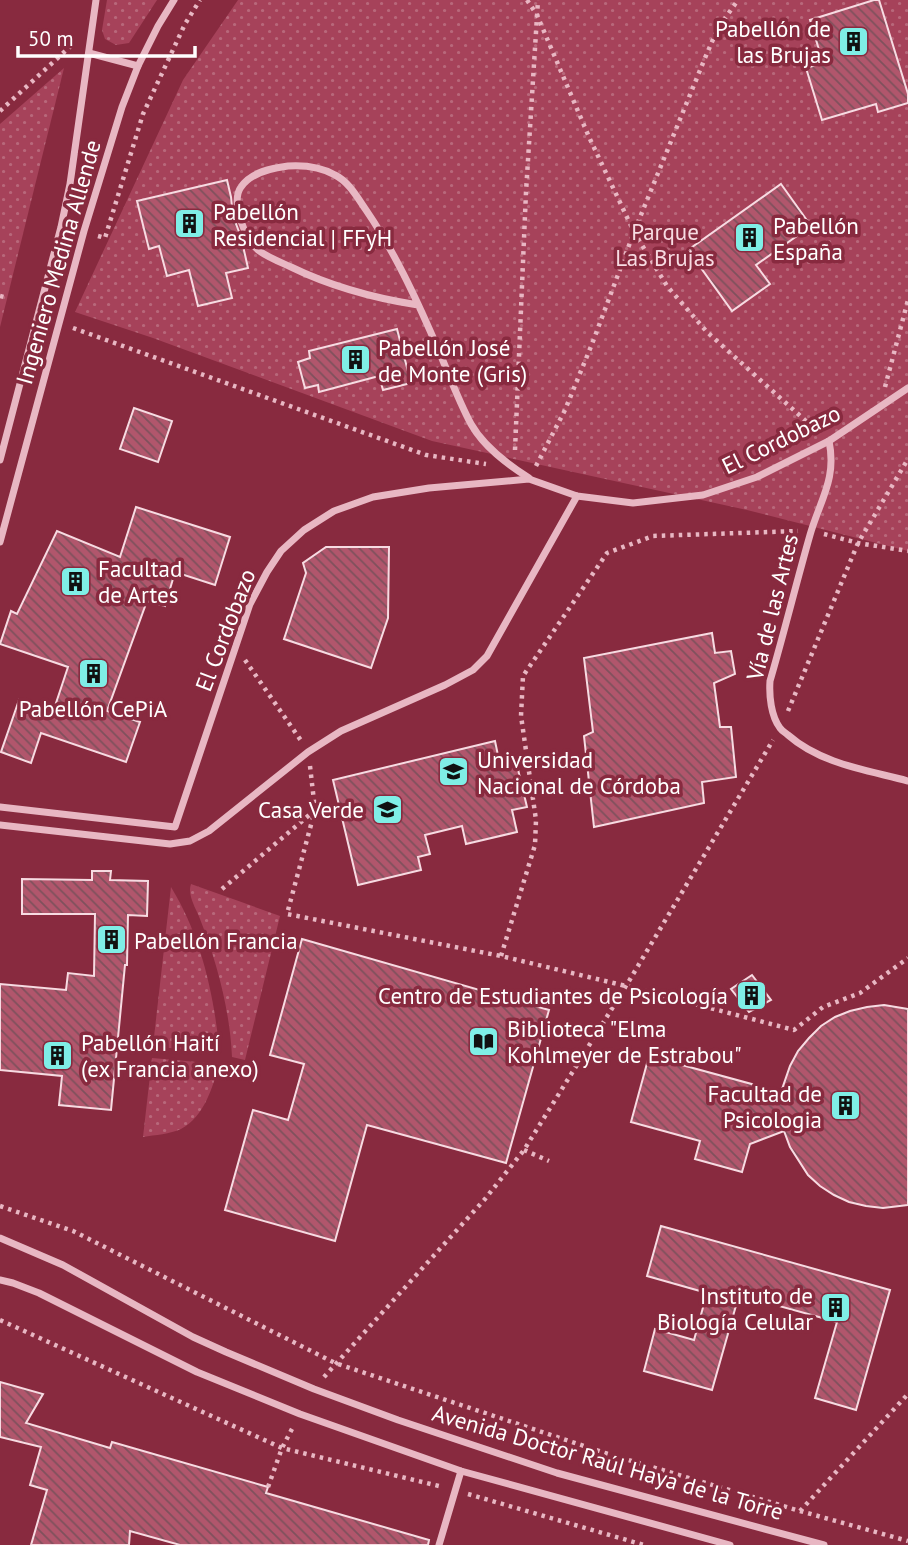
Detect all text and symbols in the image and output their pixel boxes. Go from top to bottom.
scale bar [18,14,194,58]
place label: Pabellón de las Brujas [715,14,831,69]
building icon: Pabellón de las Brujas [837,24,871,58]
text: 50 m [28,25,74,52]
street label: Ingeniero Medina Allende [9,136,107,388]
place label: Pabellón Residencial | FFyH [213,197,392,252]
building icon: Pabellón Residencial | FFyH [173,207,207,241]
place label: Pabellón España [773,211,859,266]
park label: Parque Las Brujas [615,217,715,272]
building icon: Pabellón España [733,221,767,255]
place label: Pabellón José de Monte (Gris) [378,333,527,388]
building icon: Pabellón José de Monte (Gris) [338,343,372,377]
street label: El Cordobazo [717,398,845,480]
street label: Vía de las Artes [740,531,804,684]
place label: Facultad de Artes [98,554,182,609]
building icon: Facultad de Artes [58,564,92,598]
street label: El Cordobazo [188,565,262,695]
building icon: Pabellón CePiA [76,657,110,691]
place label: Pabellón CePiA [19,694,168,723]
place label: Universidad Nacional de Córdoba [477,745,681,800]
school or university icon: Universidad Nacional de Córdoba [437,755,471,789]
school or university icon: Casa Verde [370,792,404,826]
place label: Casa Verde [258,795,364,824]
building icon: Pabellón Francia [94,923,128,957]
place label: Pabellón Francia [134,926,298,955]
building icon: Centro de Estudiantes de Psicología [734,978,768,1012]
place label: Centro de Estudiantes de Psicología [378,981,728,1010]
place label: Biblioteca "Elma Kohlmeyer de Estrabou" [507,1014,742,1069]
library icon: Biblioteca "Elma Kohlmeyer de Estrabou" [467,1024,501,1058]
place label: Pabellón Haití (ex Francia anexo) [81,1028,259,1083]
building icon: Pabellón Haití (ex Francia anexo) [41,1038,75,1072]
place label: Facultad de Psicologia [707,1079,822,1134]
building icon: Facultad de Psicologia [828,1089,862,1123]
place label: Instituto de Biología Celular [657,1281,813,1336]
building icon: Instituto de Biología Celular [819,1291,853,1325]
street label: Avenida Doctor Raúl Haya de la Torre [429,1398,787,1526]

